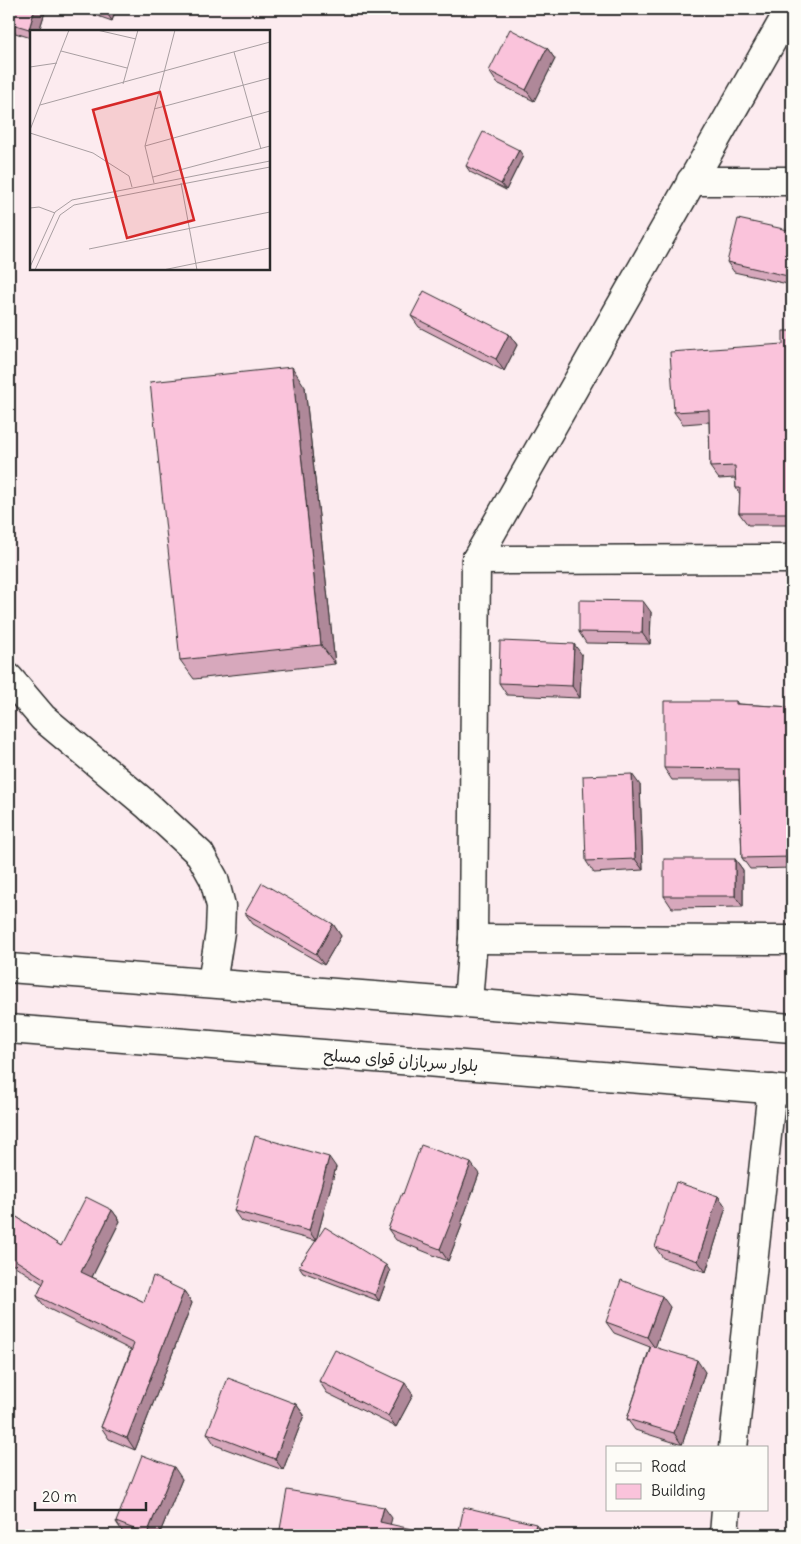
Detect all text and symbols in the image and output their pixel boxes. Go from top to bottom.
inset map [30,30,270,270]
street label: بلوار سربازان قوای مسلح [323,1045,479,1076]
legend [606,1446,768,1512]
text: Road [651,1457,686,1476]
scale bar [35,1479,146,1511]
text: Building [651,1481,706,1500]
text: 20 m [42,1487,77,1506]

